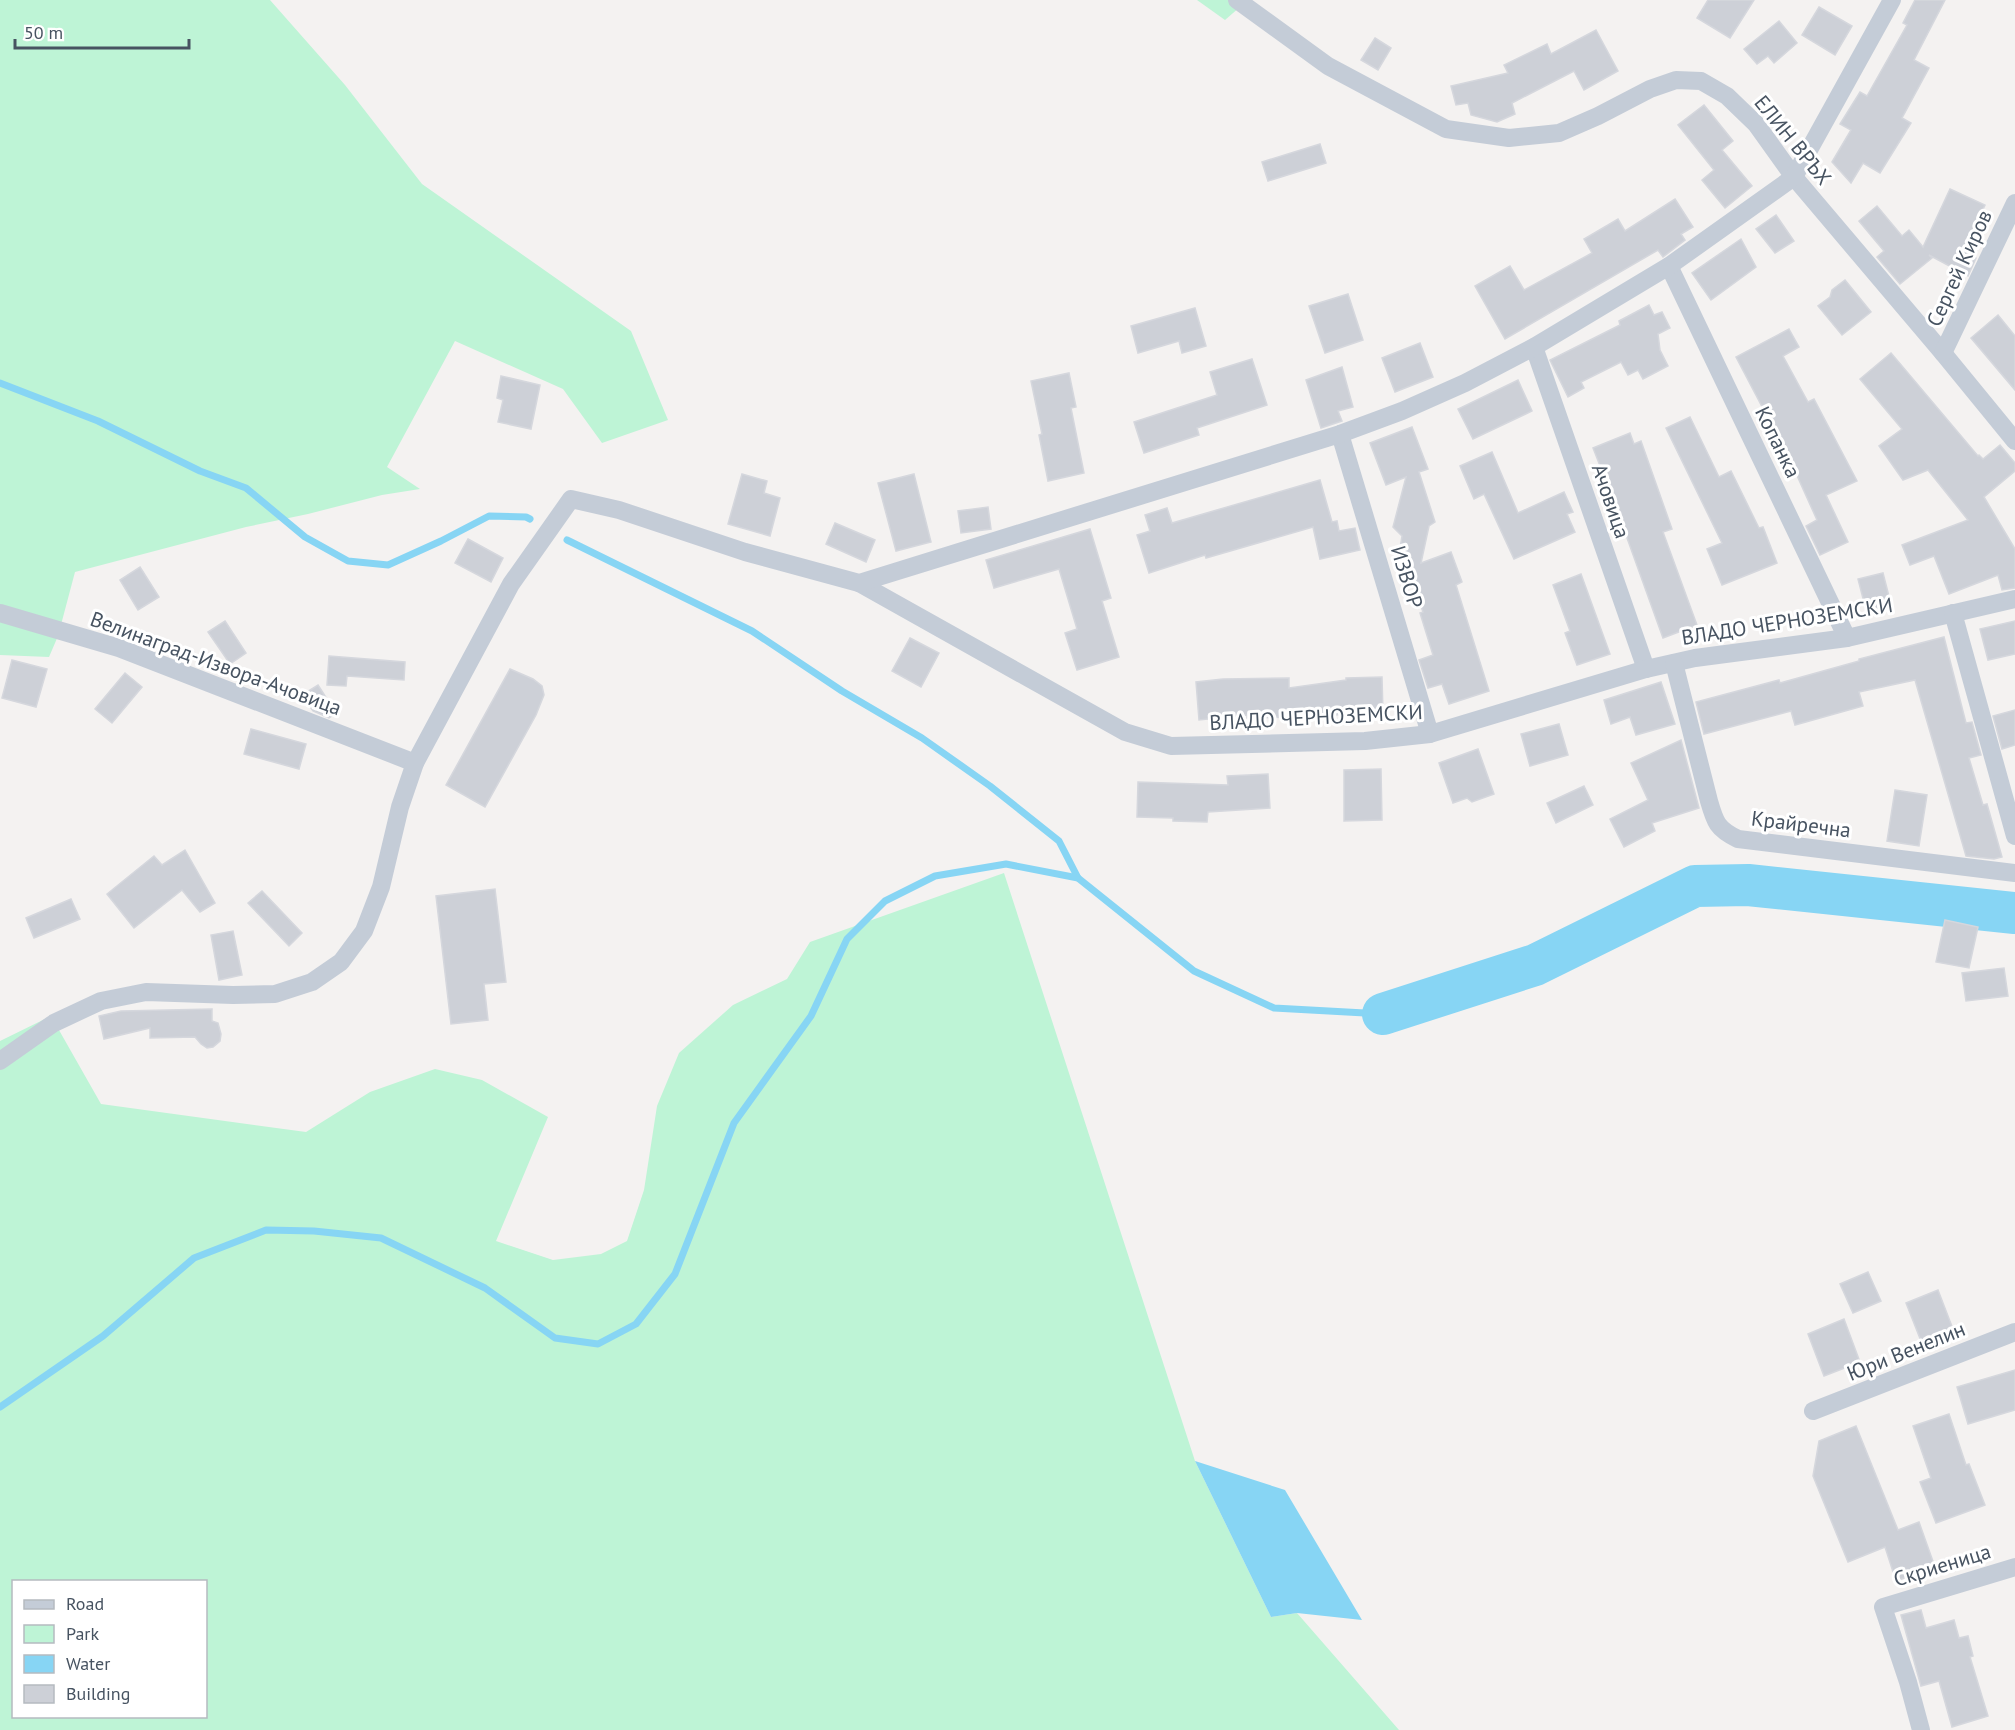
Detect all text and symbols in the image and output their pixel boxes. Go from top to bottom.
scale bar [15,12,189,50]
text: 50 m [24,21,63,44]
street label: ЕЛИН ВРЪХ [1749,90,1837,190]
street label: Сергей Киров [1920,205,1998,331]
street label: Копанка [1749,402,1807,482]
street label: Ачовица [1586,460,1636,542]
street label: ИЗВОР [1385,542,1429,612]
street label: ВЛАДО ЧЕРНОЗЕМСКИ [1679,591,1895,651]
street label: Велинаград-Извора-Ачовица [87,605,345,721]
street label: ВЛАДО ЧЕРНОЗЕМСКИ [1209,698,1423,736]
street label: Крайречна [1750,804,1852,844]
street label: Юри Венелин [1843,1315,1969,1387]
street label: Скриеница [1890,1537,1994,1593]
legend [12,1580,207,1718]
text: Road [66,1592,104,1615]
text: Park [66,1622,99,1645]
text: Water [66,1652,110,1675]
text: Building [66,1682,130,1705]

